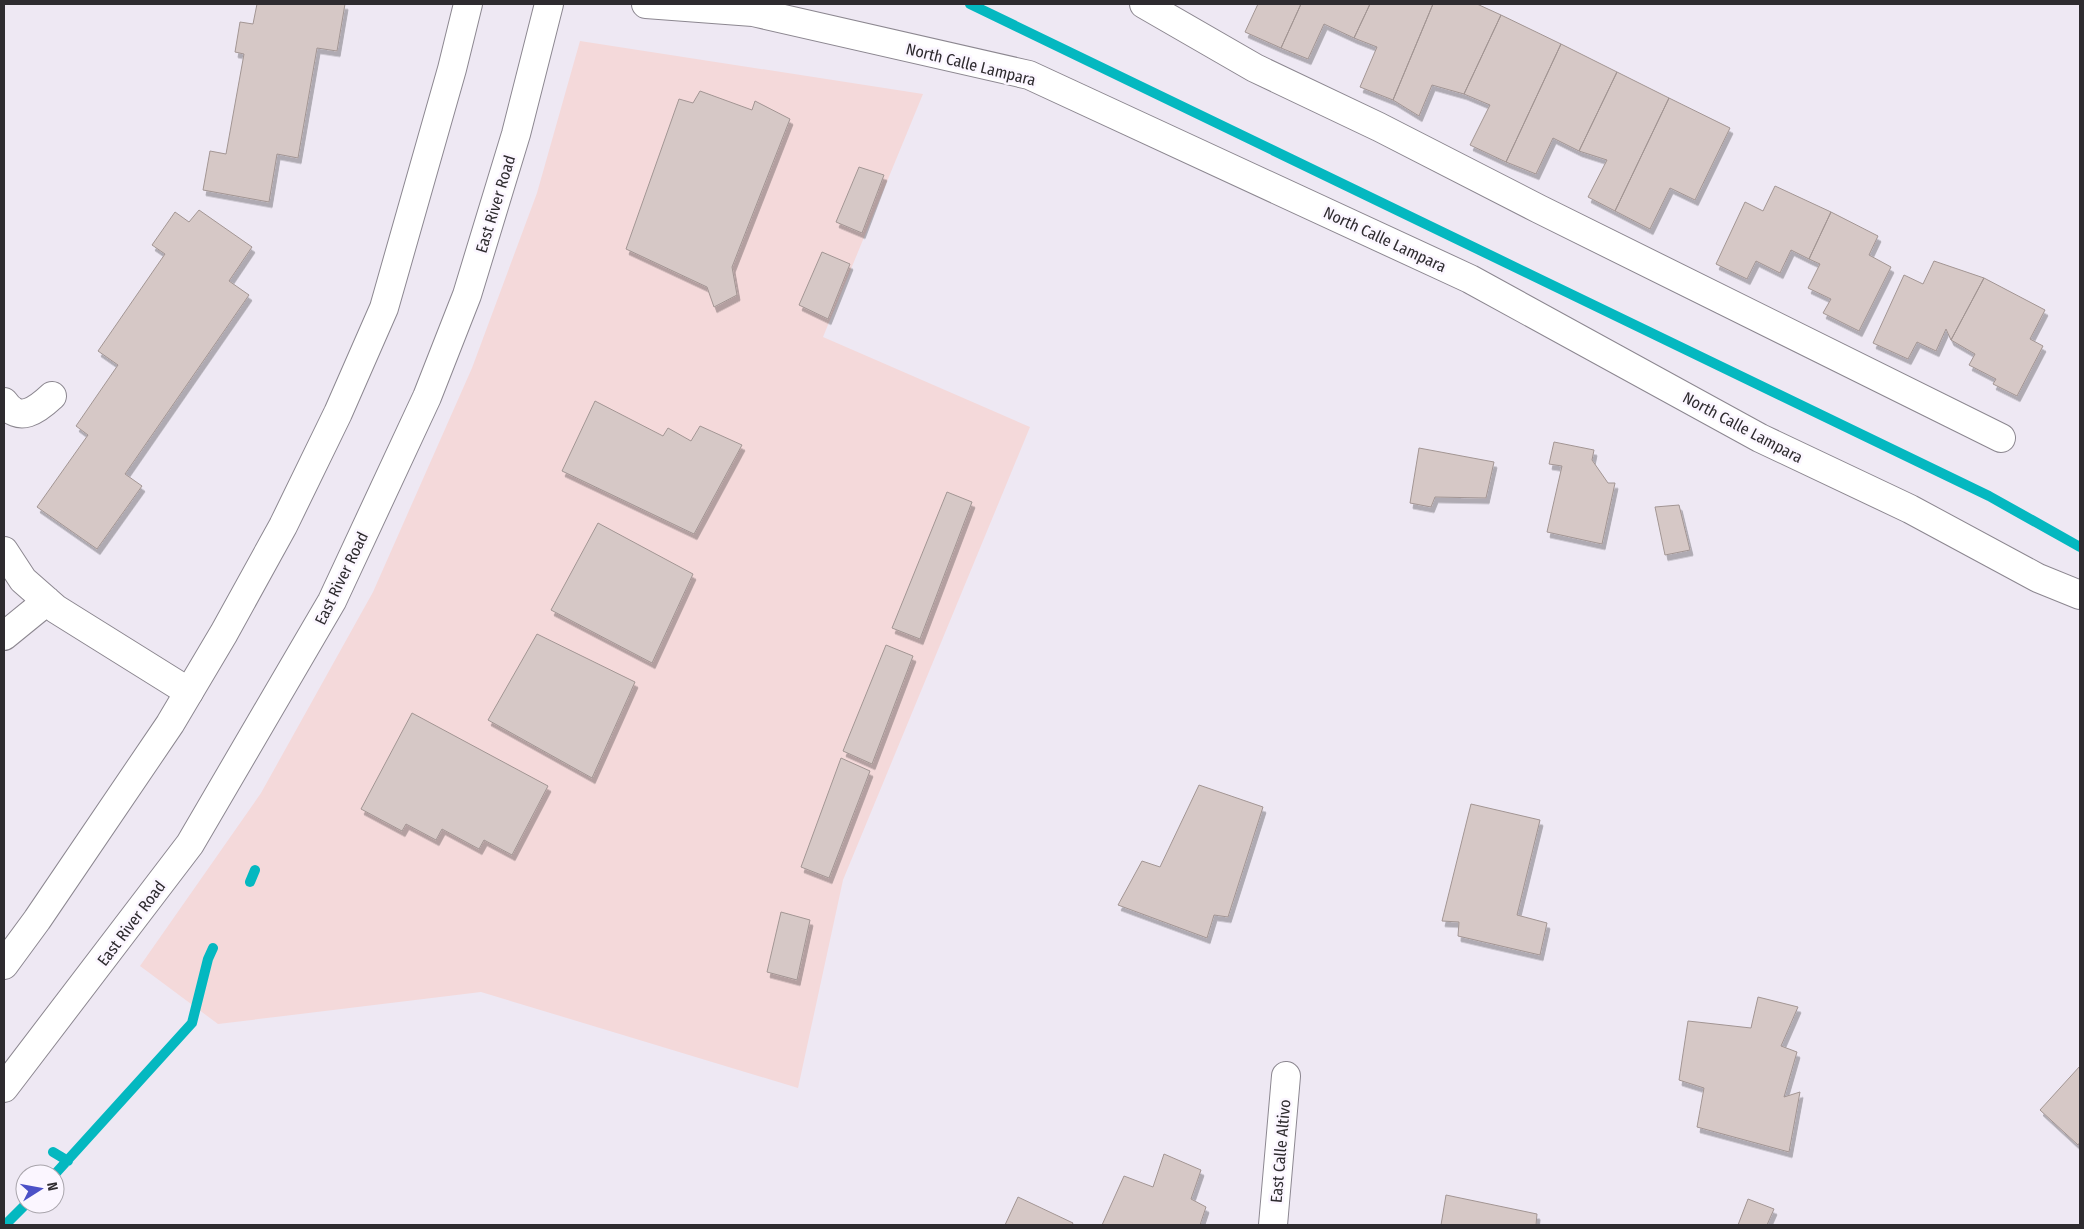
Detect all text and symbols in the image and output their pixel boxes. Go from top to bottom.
street label: North Calle Lampara [904,39,1038,90]
street label: East River Road [472,153,519,255]
street label: North Calle Lampara [1320,203,1449,276]
street label: North Calle Lampara [1680,388,1806,467]
street label: East River Road [311,529,372,628]
street label: East River Road [93,877,169,969]
street label: East Calle Altivo [1267,1098,1294,1204]
north arrow [15,1164,65,1214]
text: N [43,1181,61,1192]

